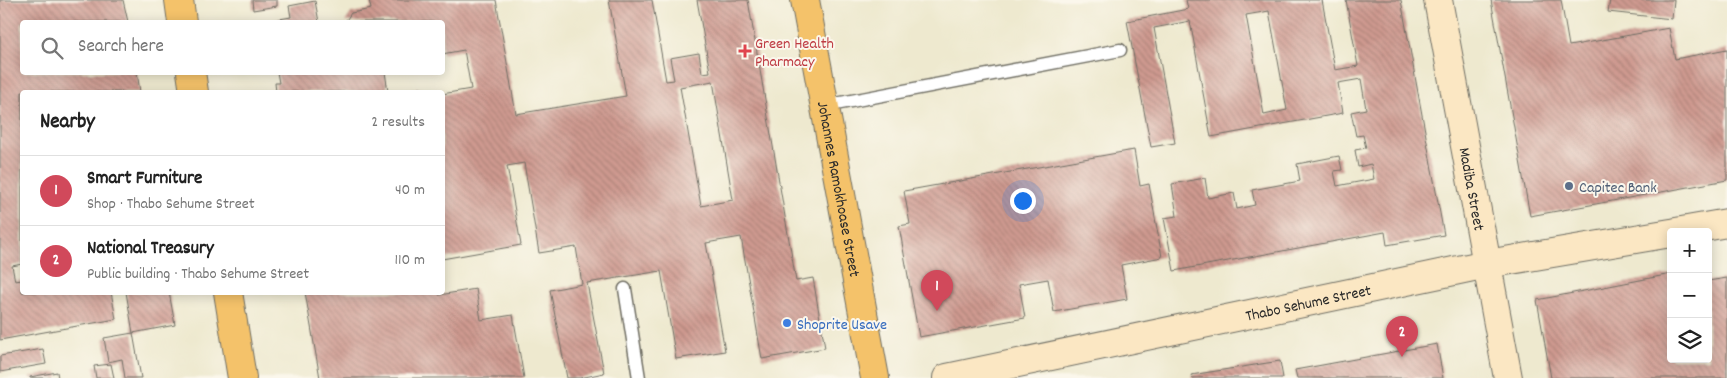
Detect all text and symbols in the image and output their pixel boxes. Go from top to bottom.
search box [20,20,445,75]
place label: Green Health Pharmacy [755,33,834,74]
icon: search [38,34,66,62]
text: Search here [78,34,164,61]
marker: Green Health Pharmacy [739,45,751,57]
street label: Johannes Ramokhoase Street [810,99,865,279]
text: Nearby [40,108,95,138]
text: 2 results [371,111,425,134]
street label: Madiba Street [1452,146,1490,233]
text: Smart Furniture [87,166,202,193]
place label: Capitec Bank [1579,177,1657,200]
text: 1 [54,179,58,202]
text: 40 m [395,179,425,202]
marker: Capitec Bank [1563,180,1575,192]
your location [1010,188,1036,214]
text: Shop · Thabo Sehume Street [87,193,255,216]
map controls [1667,228,1712,363]
button: + [1667,228,1712,273]
text: National Treasury [87,236,214,263]
text: 2 [53,249,60,272]
text: 110 m [395,249,425,272]
text: Public building · Thabo Sehume Street [87,263,309,286]
pin: 1 [921,270,953,311]
button: − [1667,273,1712,318]
street label: Thabo Sehume Street [1244,280,1374,329]
place label: Shoprite Usave [797,314,887,337]
pin: 2 [1386,316,1418,357]
marker: Shoprite Usave [781,317,793,329]
button: layers [1667,318,1712,363]

